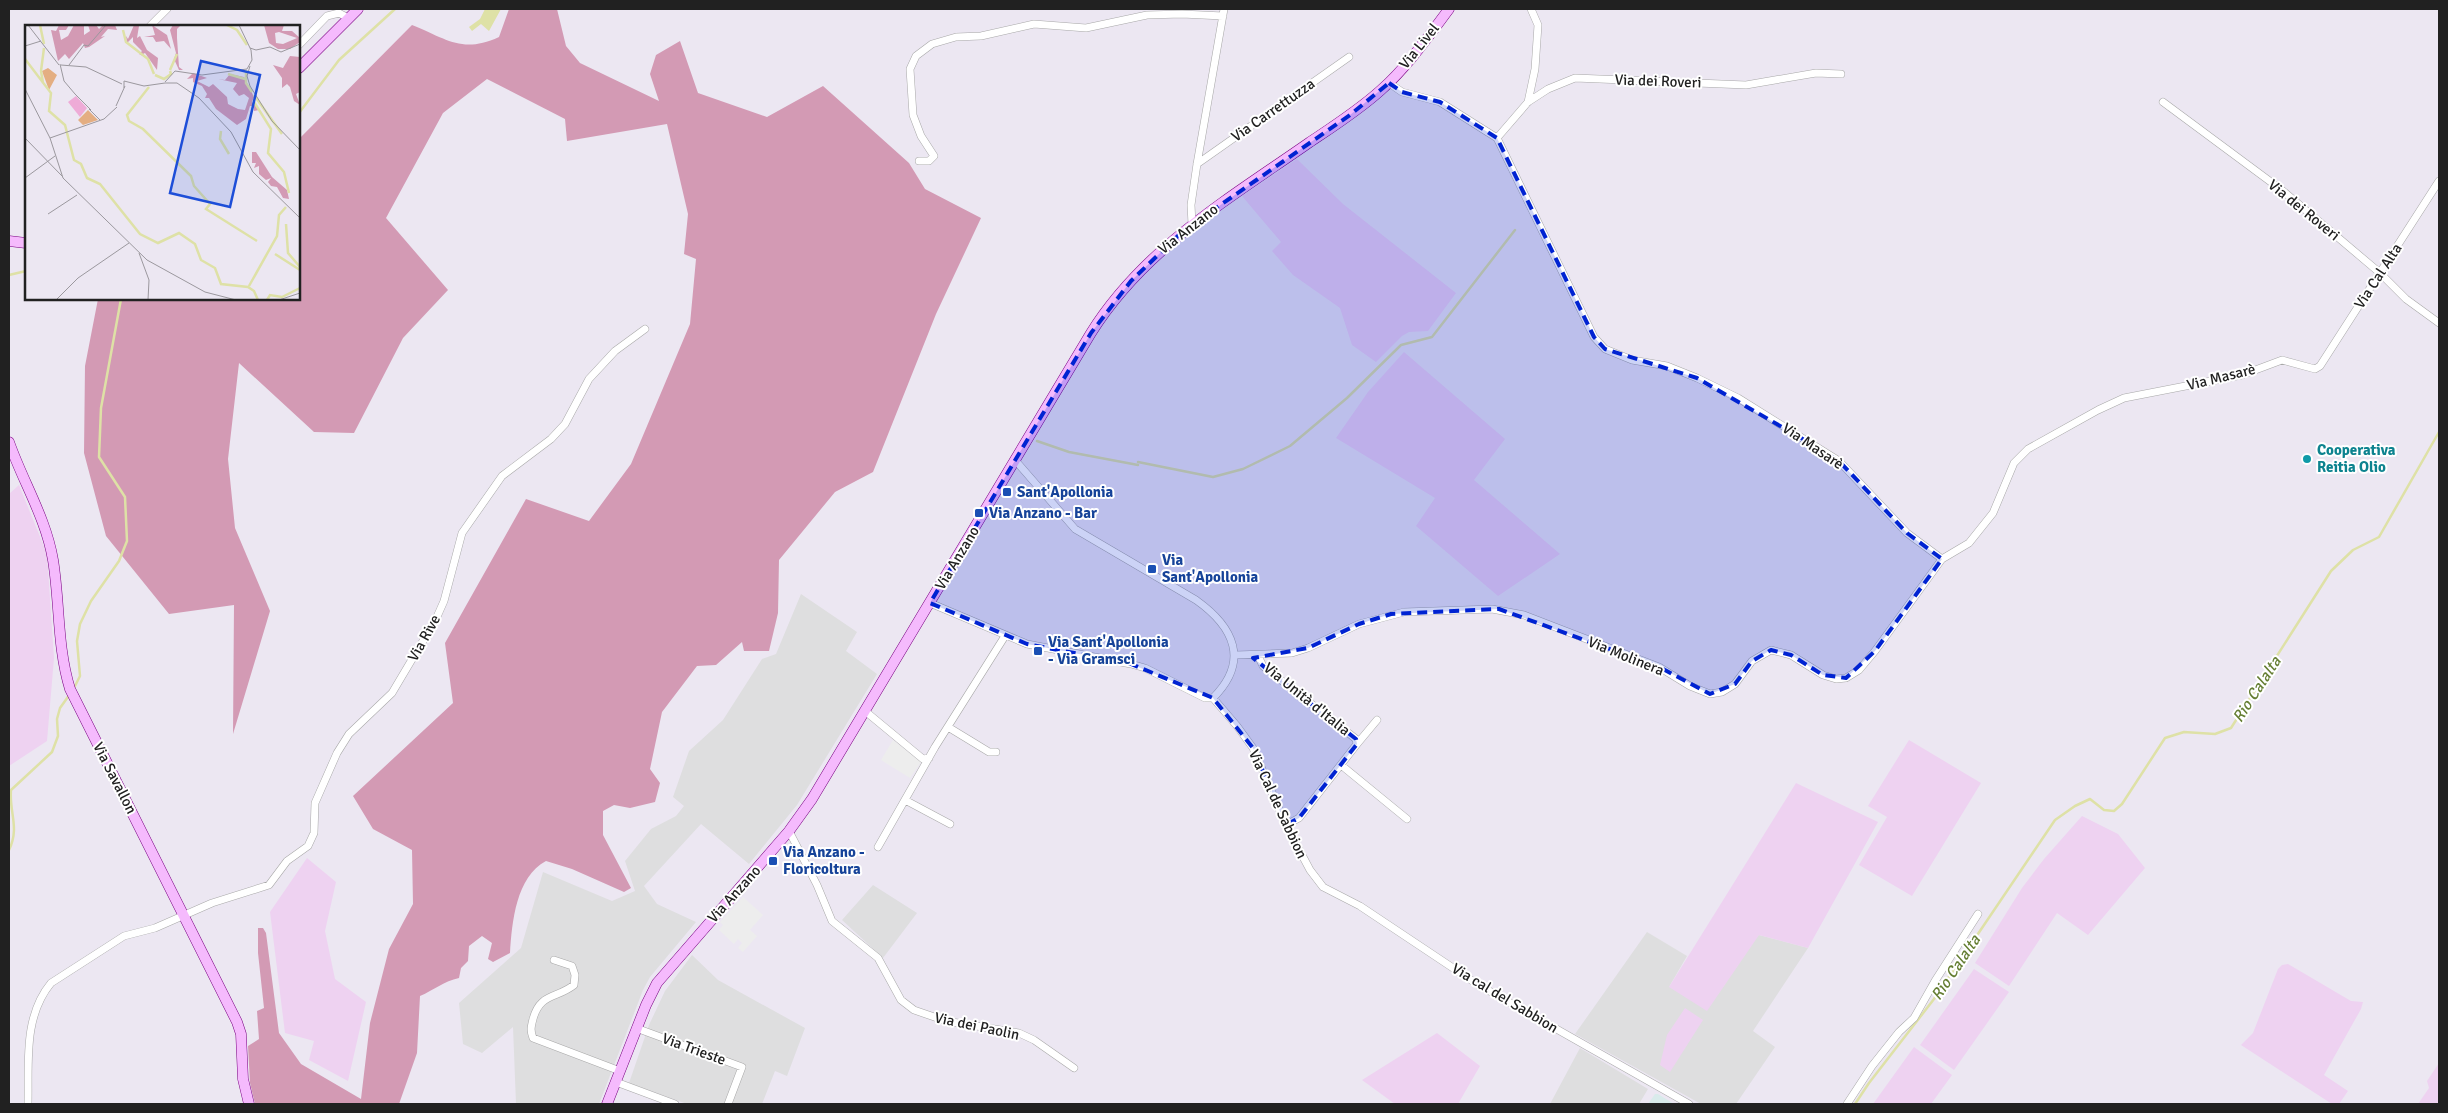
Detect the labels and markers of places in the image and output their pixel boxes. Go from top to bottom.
place label: Cooperativa Reitia Olio [2317,441,2396,476]
marker: Cooperativa Reitia Olio [2301,453,2313,465]
place label: Sant'Apollonia [1017,483,1113,501]
marker: Sant'Apollonia [1001,486,1013,498]
place label: Via Anzano - Bar [989,504,1097,522]
marker: Via Anzano - Bar [973,507,985,519]
place label: Via Sant'Apollonia [1162,551,1258,586]
marker: Via Sant'Apollonia [1146,563,1158,575]
place label: Via Sant'Apollonia - Via Gramsci [1048,633,1169,668]
marker: Via Sant'Apollonia - Via Gramsci [1032,645,1044,657]
place label: Via Anzano - Floricoltura [783,843,865,878]
marker: Via Anzano - Floricoltura [767,855,779,867]

